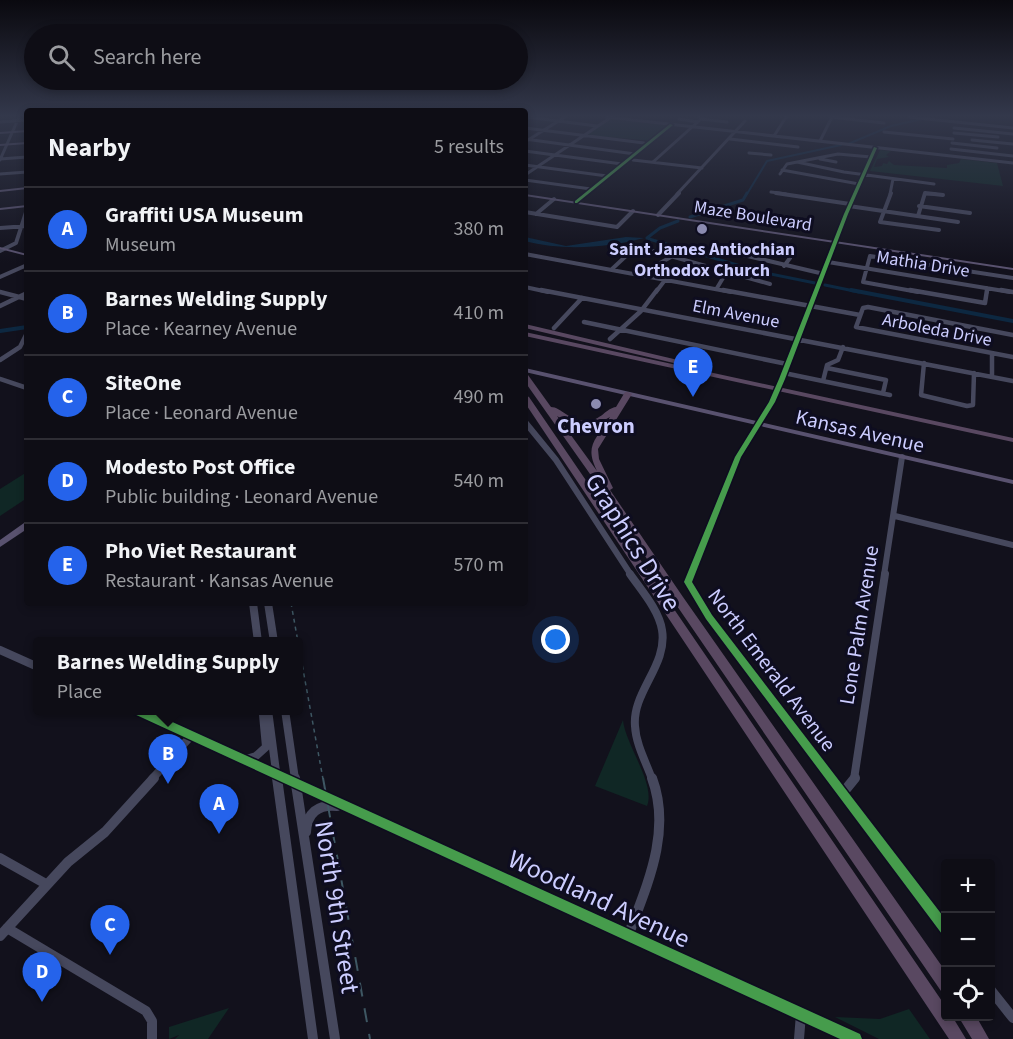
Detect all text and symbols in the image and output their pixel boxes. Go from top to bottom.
search box [24,24,528,90]
icon: search [45,41,78,74]
text: Search here [93,41,201,73]
text: Nearby [48,129,131,166]
text: 5 results [434,133,504,161]
street label: Maze Boulevard [692,194,814,238]
text: Graffiti USA Museum [105,199,304,231]
text: A [62,215,73,243]
text: 380 m [454,215,504,243]
marker: Saint James Antiochian Orthodox Church [695,222,709,236]
text: Museum [105,231,176,259]
place label: Saint James Antiochian Orthodox Church [609,237,795,283]
street label: Mathia Drive [875,244,971,284]
text: Barnes Welding Supply [105,283,327,315]
street label: Elm Avenue [690,293,782,335]
text: B [61,299,74,327]
text: 410 m [454,299,504,327]
street label: Arboleda Drive [880,307,994,353]
text: Place · Kearney Avenue [105,315,297,343]
pin: E [674,348,712,397]
text: SiteOne [105,367,182,399]
text: C [62,383,73,411]
text: 490 m [454,383,504,411]
marker: Chevron [589,397,603,411]
text: Place · Leonard Avenue [105,399,298,427]
street label: Kansas Avenue [793,402,927,460]
place label: Chevron [557,411,635,441]
text: Modesto Post Office [105,451,295,483]
street label: Graphics Drive [576,466,690,618]
text: D [61,467,74,495]
text: 540 m [454,467,504,495]
text: Public building · Leonard Avenue [105,483,378,511]
text: Pho Viet Restaurant [105,535,296,567]
street label: Lone Palm Avenue [832,543,886,707]
text: E [62,551,73,579]
text: 570 m [454,551,504,579]
text: Restaurant · Kansas Avenue [105,567,334,595]
street label: North Emerald Avenue [701,582,843,758]
your location [541,625,570,654]
popup [33,637,303,715]
text: Barnes Welding Supply [57,646,279,678]
text: Place [57,678,102,706]
pin: B [148,734,188,784]
pin: A [200,784,238,834]
street label: North 9th Street [305,818,369,996]
street label: Woodland Avenue [502,841,696,957]
map controls [941,859,995,1021]
button: + [941,859,995,913]
pin: C [90,906,130,955]
button: − [941,913,995,967]
pin: D [22,952,62,1002]
button: locate [941,967,995,1021]

